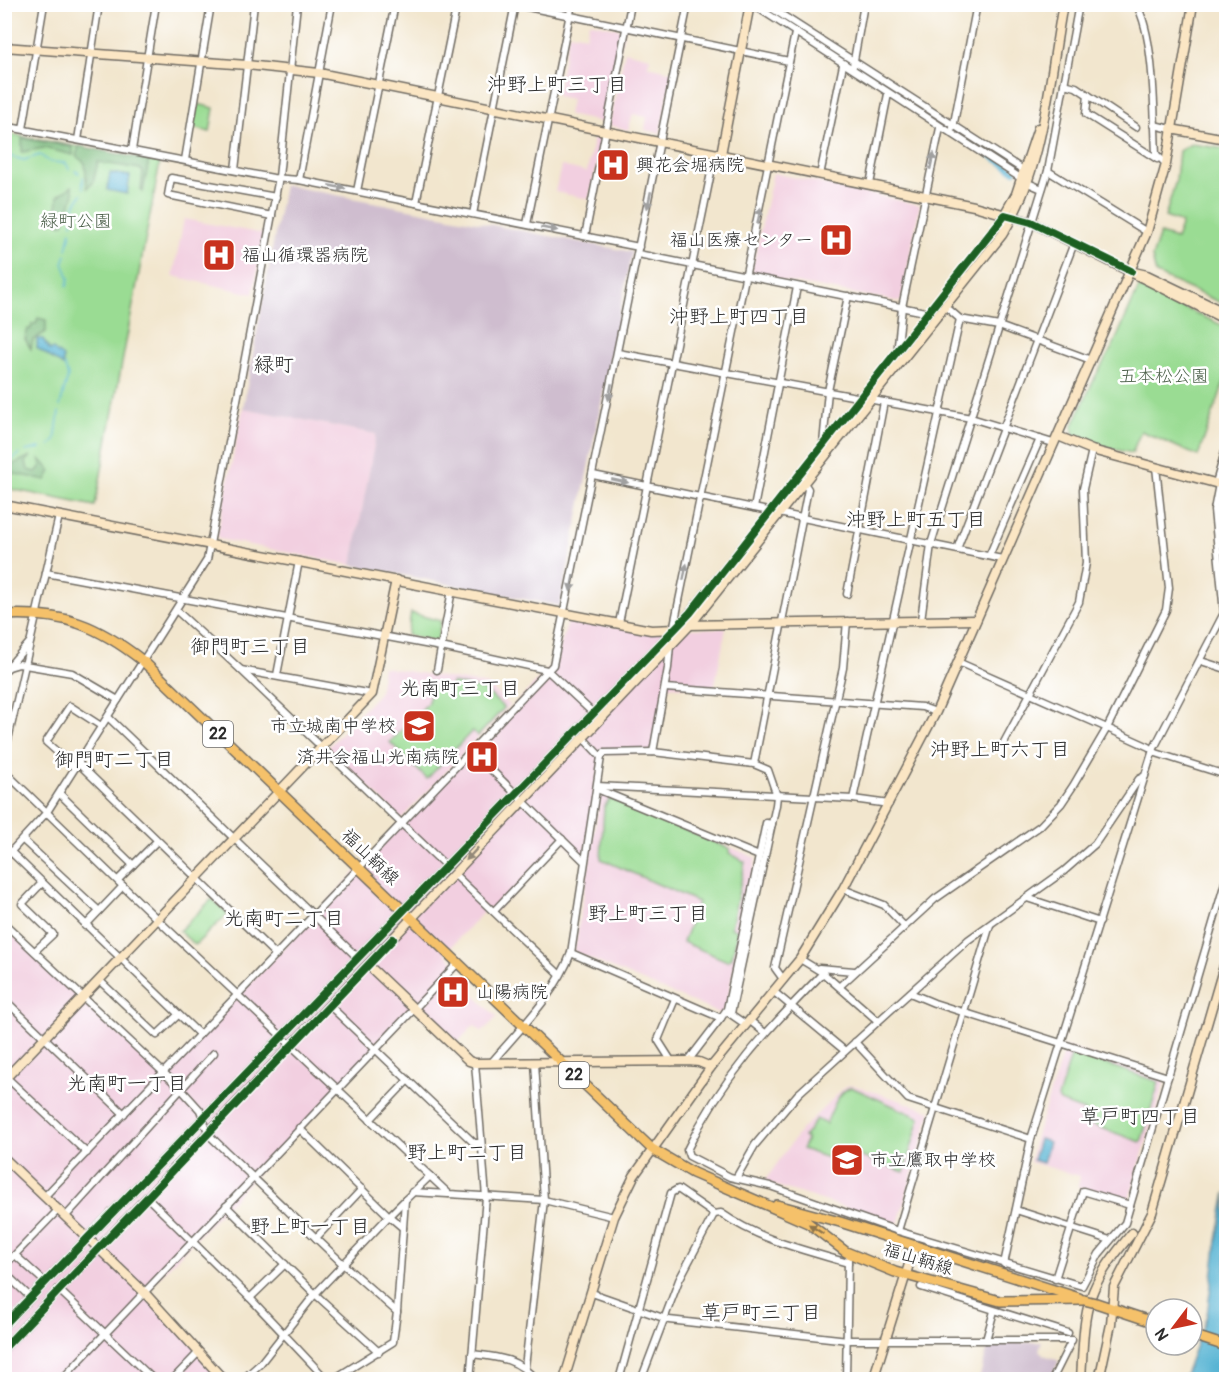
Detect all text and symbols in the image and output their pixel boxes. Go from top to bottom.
district label: 沖野上町三丁目 [487,72,627,97]
hospital icon: 興花会堀病院 [595,147,631,183]
one-way arrow [927,152,937,171]
place label: 興花会堀病院 [636,154,744,177]
one-way arrow [328,183,347,192]
one-way arrow [643,191,653,210]
one-way arrow [754,207,764,225]
park label: 緑町公園 [40,210,112,233]
hospital icon: 福山医療センター [818,222,854,258]
one-way arrow [540,225,559,234]
place label: 福山医療センター [670,229,813,252]
hospital icon: 福山循環器病院 [201,237,237,273]
place label: 福山循環器病院 [242,244,368,267]
district label: 沖野上町四丁目 [669,304,809,329]
district label: 緑町 [254,352,294,377]
park label: 五本松公園 [1119,365,1209,388]
one-way arrow [605,382,614,401]
one-way arrow [611,477,630,486]
district label: 沖野上町五丁目 [846,507,986,532]
one-way arrow [681,562,690,581]
one-way arrow [566,573,576,592]
district label: 御門町三丁目 [190,634,310,659]
district label: 光南町三丁目 [400,676,520,701]
school or university icon: 市立城南中学校 [401,708,437,744]
place label: 市立城南中学校 [270,715,396,738]
road number: 22 [203,721,233,747]
district label: 沖野上町六丁目 [930,737,1070,762]
hospital icon: 済井会福山光南病院 [464,739,500,775]
place label: 済井会福山光南病院 [297,746,459,769]
district label: 御門町二丁目 [54,747,174,772]
street label: 福山鞆線 [336,824,404,890]
one-way arrow [466,846,480,860]
district label: 野上町三丁目 [588,901,708,926]
district label: 光南町二丁目 [224,906,344,931]
hospital icon: 山陽病院 [435,974,471,1010]
place label: 山陽病院 [476,981,548,1004]
road number: 22 [559,1062,589,1088]
district label: 光南町一丁目 [67,1071,187,1096]
district label: 草戸町四丁目 [1080,1104,1200,1129]
district label: 野上町二丁目 [407,1140,527,1165]
school or university icon: 市立鷹取中学校 [829,1142,865,1178]
place label: 市立鷹取中学校 [870,1149,996,1172]
district label: 野上町一丁目 [250,1214,370,1239]
one-way arrow [808,1223,825,1234]
street label: 福山鞆線 [880,1237,956,1281]
north arrow [1144,1297,1204,1357]
district label: 草戸町三丁目 [701,1300,821,1325]
text: N [1151,1324,1173,1344]

